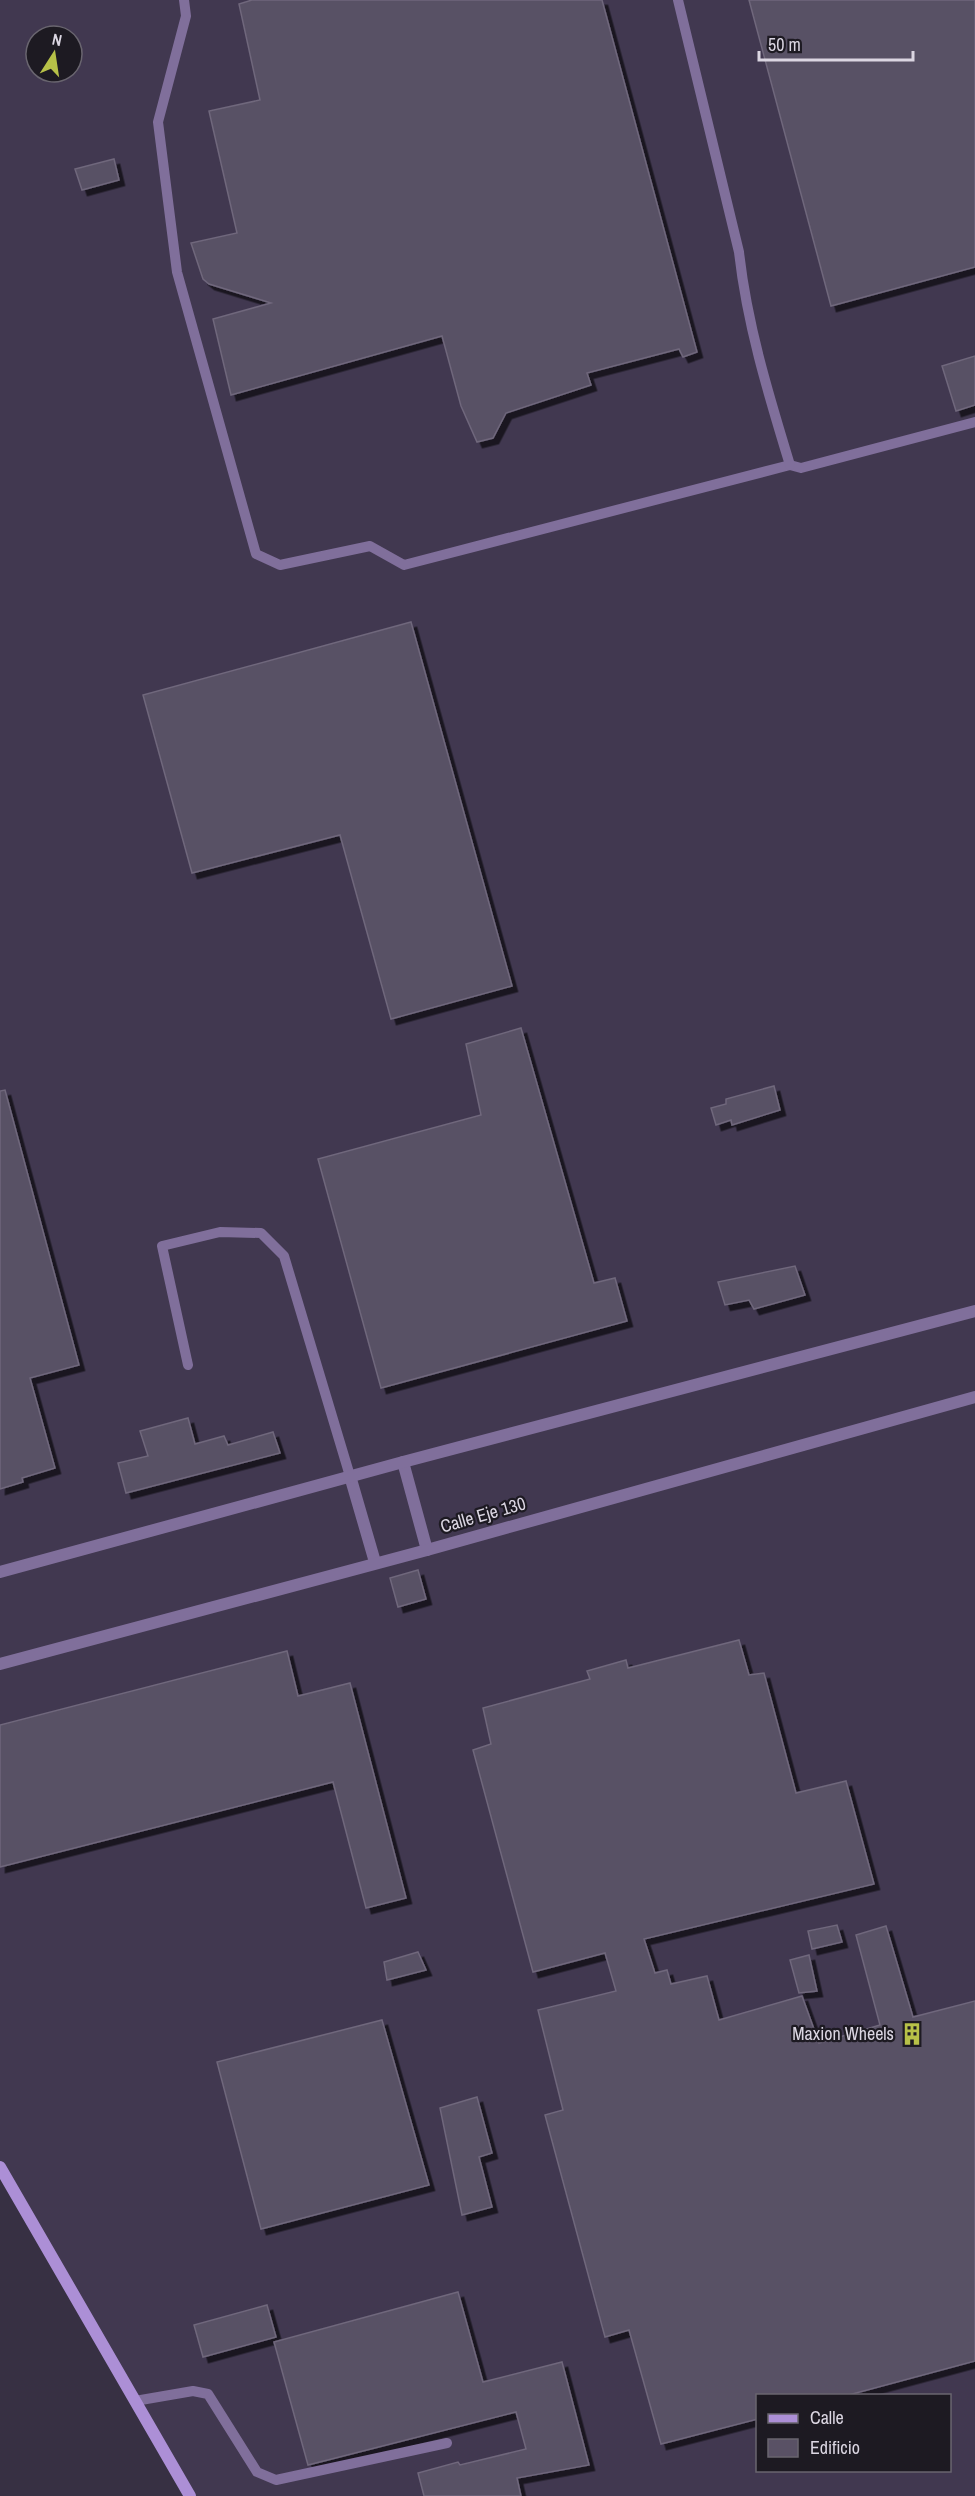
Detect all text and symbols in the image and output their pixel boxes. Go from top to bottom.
north arrow [24,24,84,84]
scale bar [759,24,914,62]
text: N [50,28,64,51]
text: 50 m [768,32,801,57]
street label: Calle Eje 130 [437,1490,529,1539]
place label: Maxion Wheels [792,2021,894,2046]
building icon: Maxion Wheels [899,2021,925,2047]
legend [756,2394,951,2472]
text: Calle [810,2405,844,2430]
text: Edificio [810,2435,860,2460]

